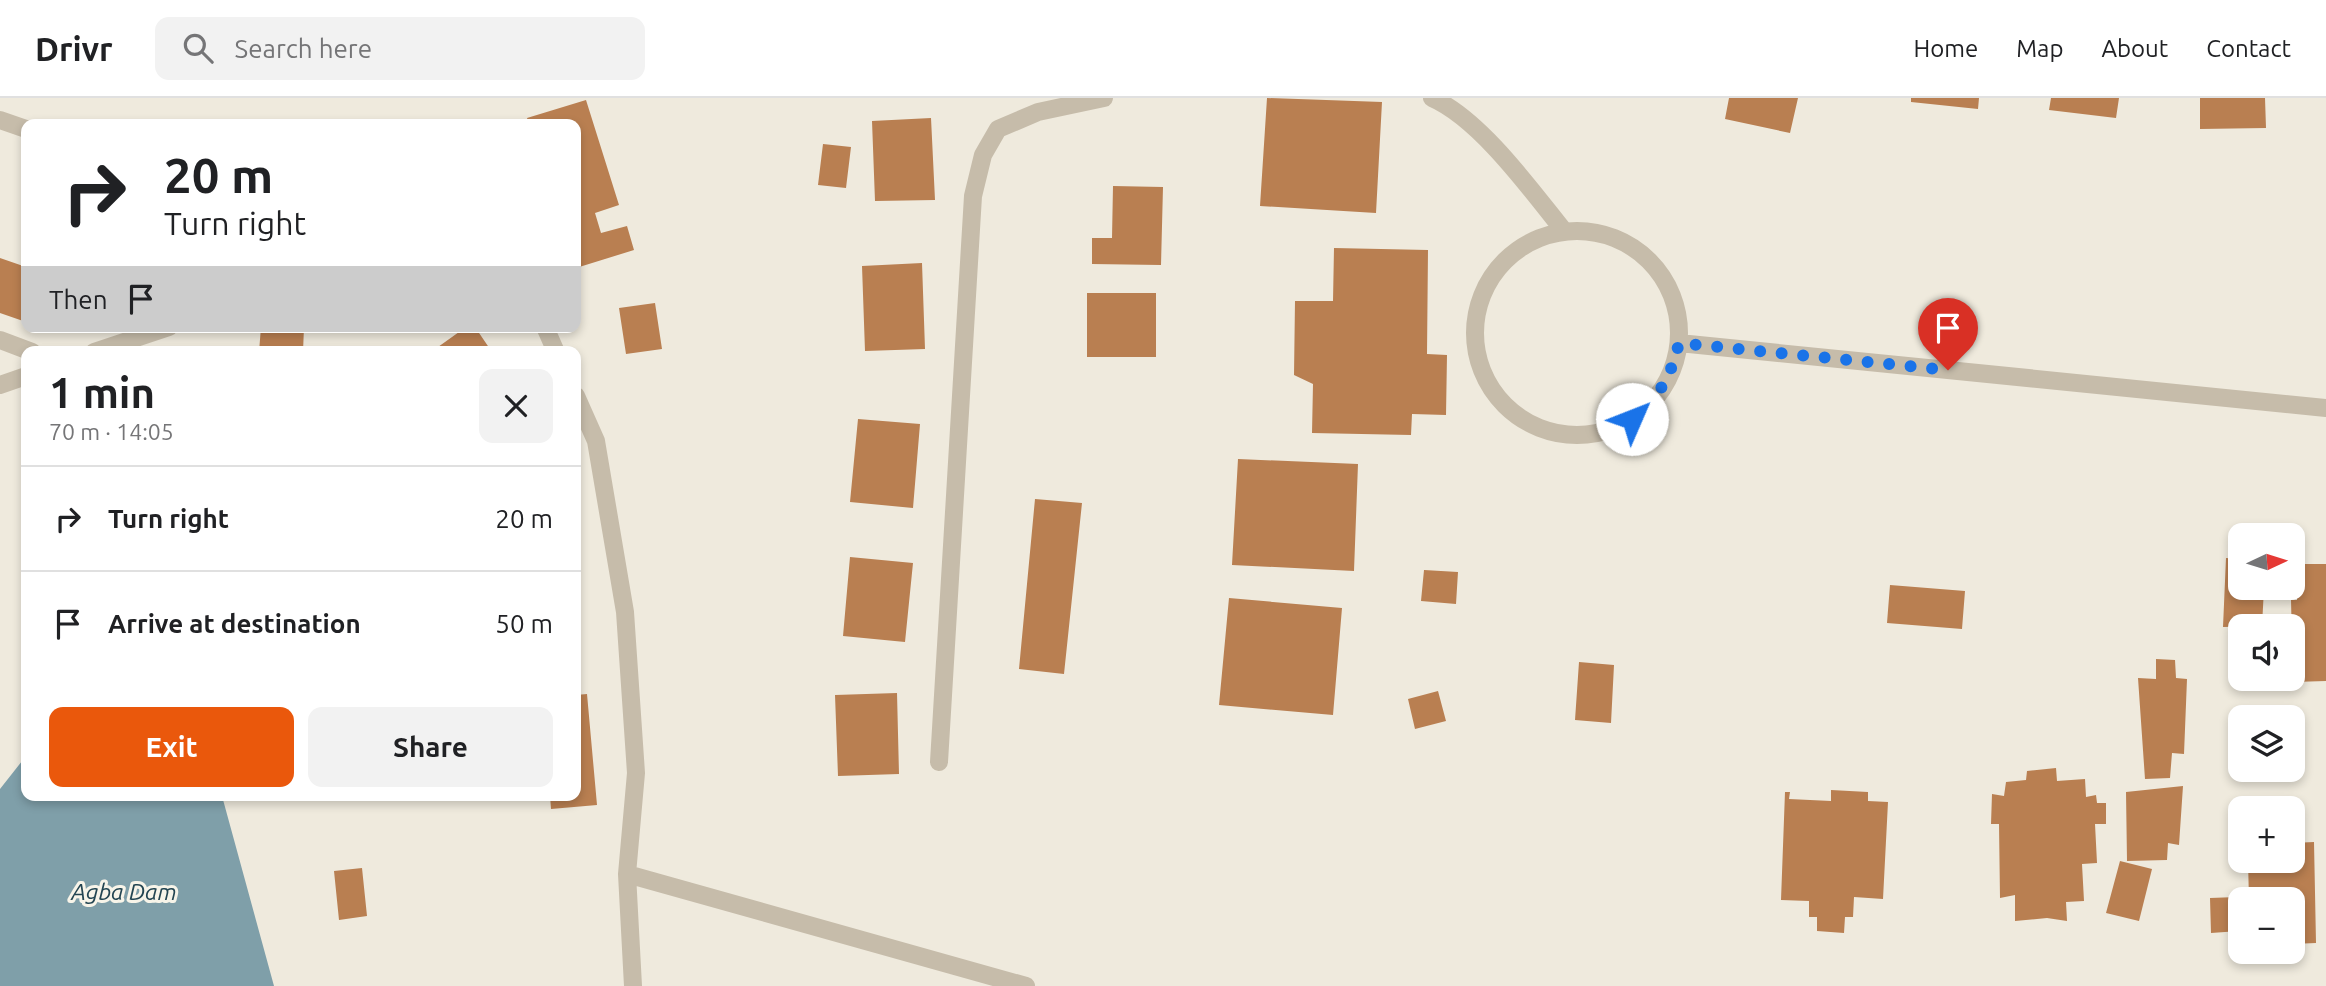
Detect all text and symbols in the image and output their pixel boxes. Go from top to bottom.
search box [155,17,645,80]
icon: search [179,29,217,67]
text: Drivr [35,30,113,67]
text: Search here [235,34,372,63]
text: Home [1913,35,1978,62]
text: Map [2016,35,2063,62]
text: About [2101,35,2168,62]
text: Contact [2206,35,2291,62]
icon: right [49,147,140,238]
text: 20 m [164,147,273,202]
text: Turn right [164,205,306,241]
icon: arrive [122,280,160,318]
text: Then [49,285,108,314]
pin [1918,298,1978,370]
icon: arrive [1929,309,1967,347]
text: 1 min [49,369,155,416]
button: close [479,369,553,443]
position arrow [1595,382,1669,456]
text: 70 m · 14:05 [49,419,174,444]
icon: right [49,500,87,538]
text: Turn right [108,504,229,533]
text: 20 m [495,504,553,533]
north arrow [2228,523,2305,600]
map controls [2228,523,2305,964]
icon: arrive [49,605,87,643]
text: Arrive at destination [108,609,361,638]
text: 50 m [495,609,553,638]
button: sound [2228,614,2305,691]
button: layers [2228,705,2305,782]
button: Exit [49,707,294,787]
button: Share [308,707,553,787]
button: + [2228,796,2305,873]
water label: Agba Dam [70,879,177,904]
button: − [2228,887,2305,964]

